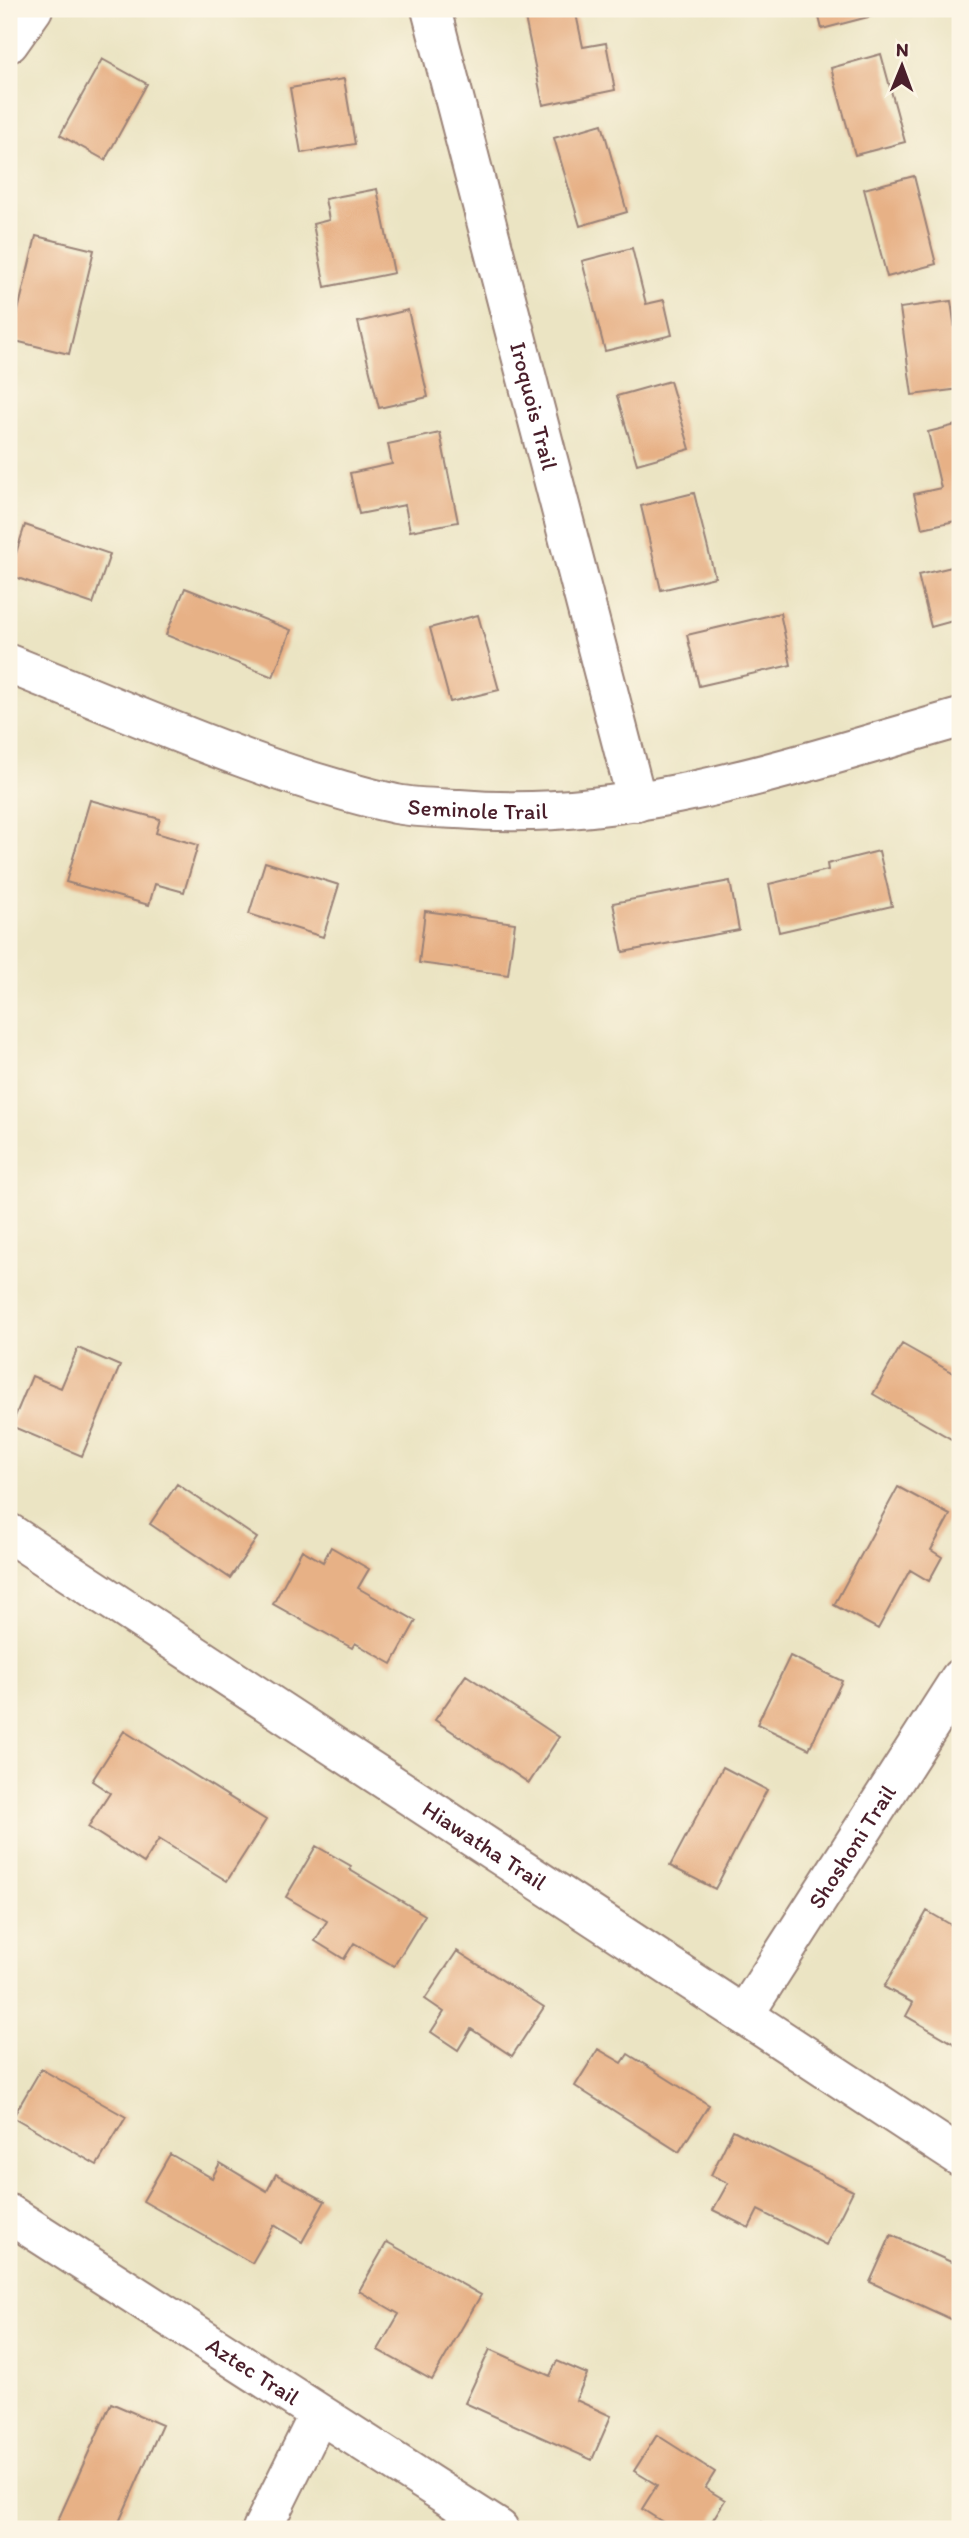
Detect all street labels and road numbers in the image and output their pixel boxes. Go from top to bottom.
street label: Iroquois Trail [504,339,564,473]
street label: Seminole Trail [406,792,549,825]
street label: Shoshoni Trail [802,1779,902,1914]
street label: Hiawatha Trail [417,1794,553,1896]
street label: Aztec Trail [201,2331,305,2411]

